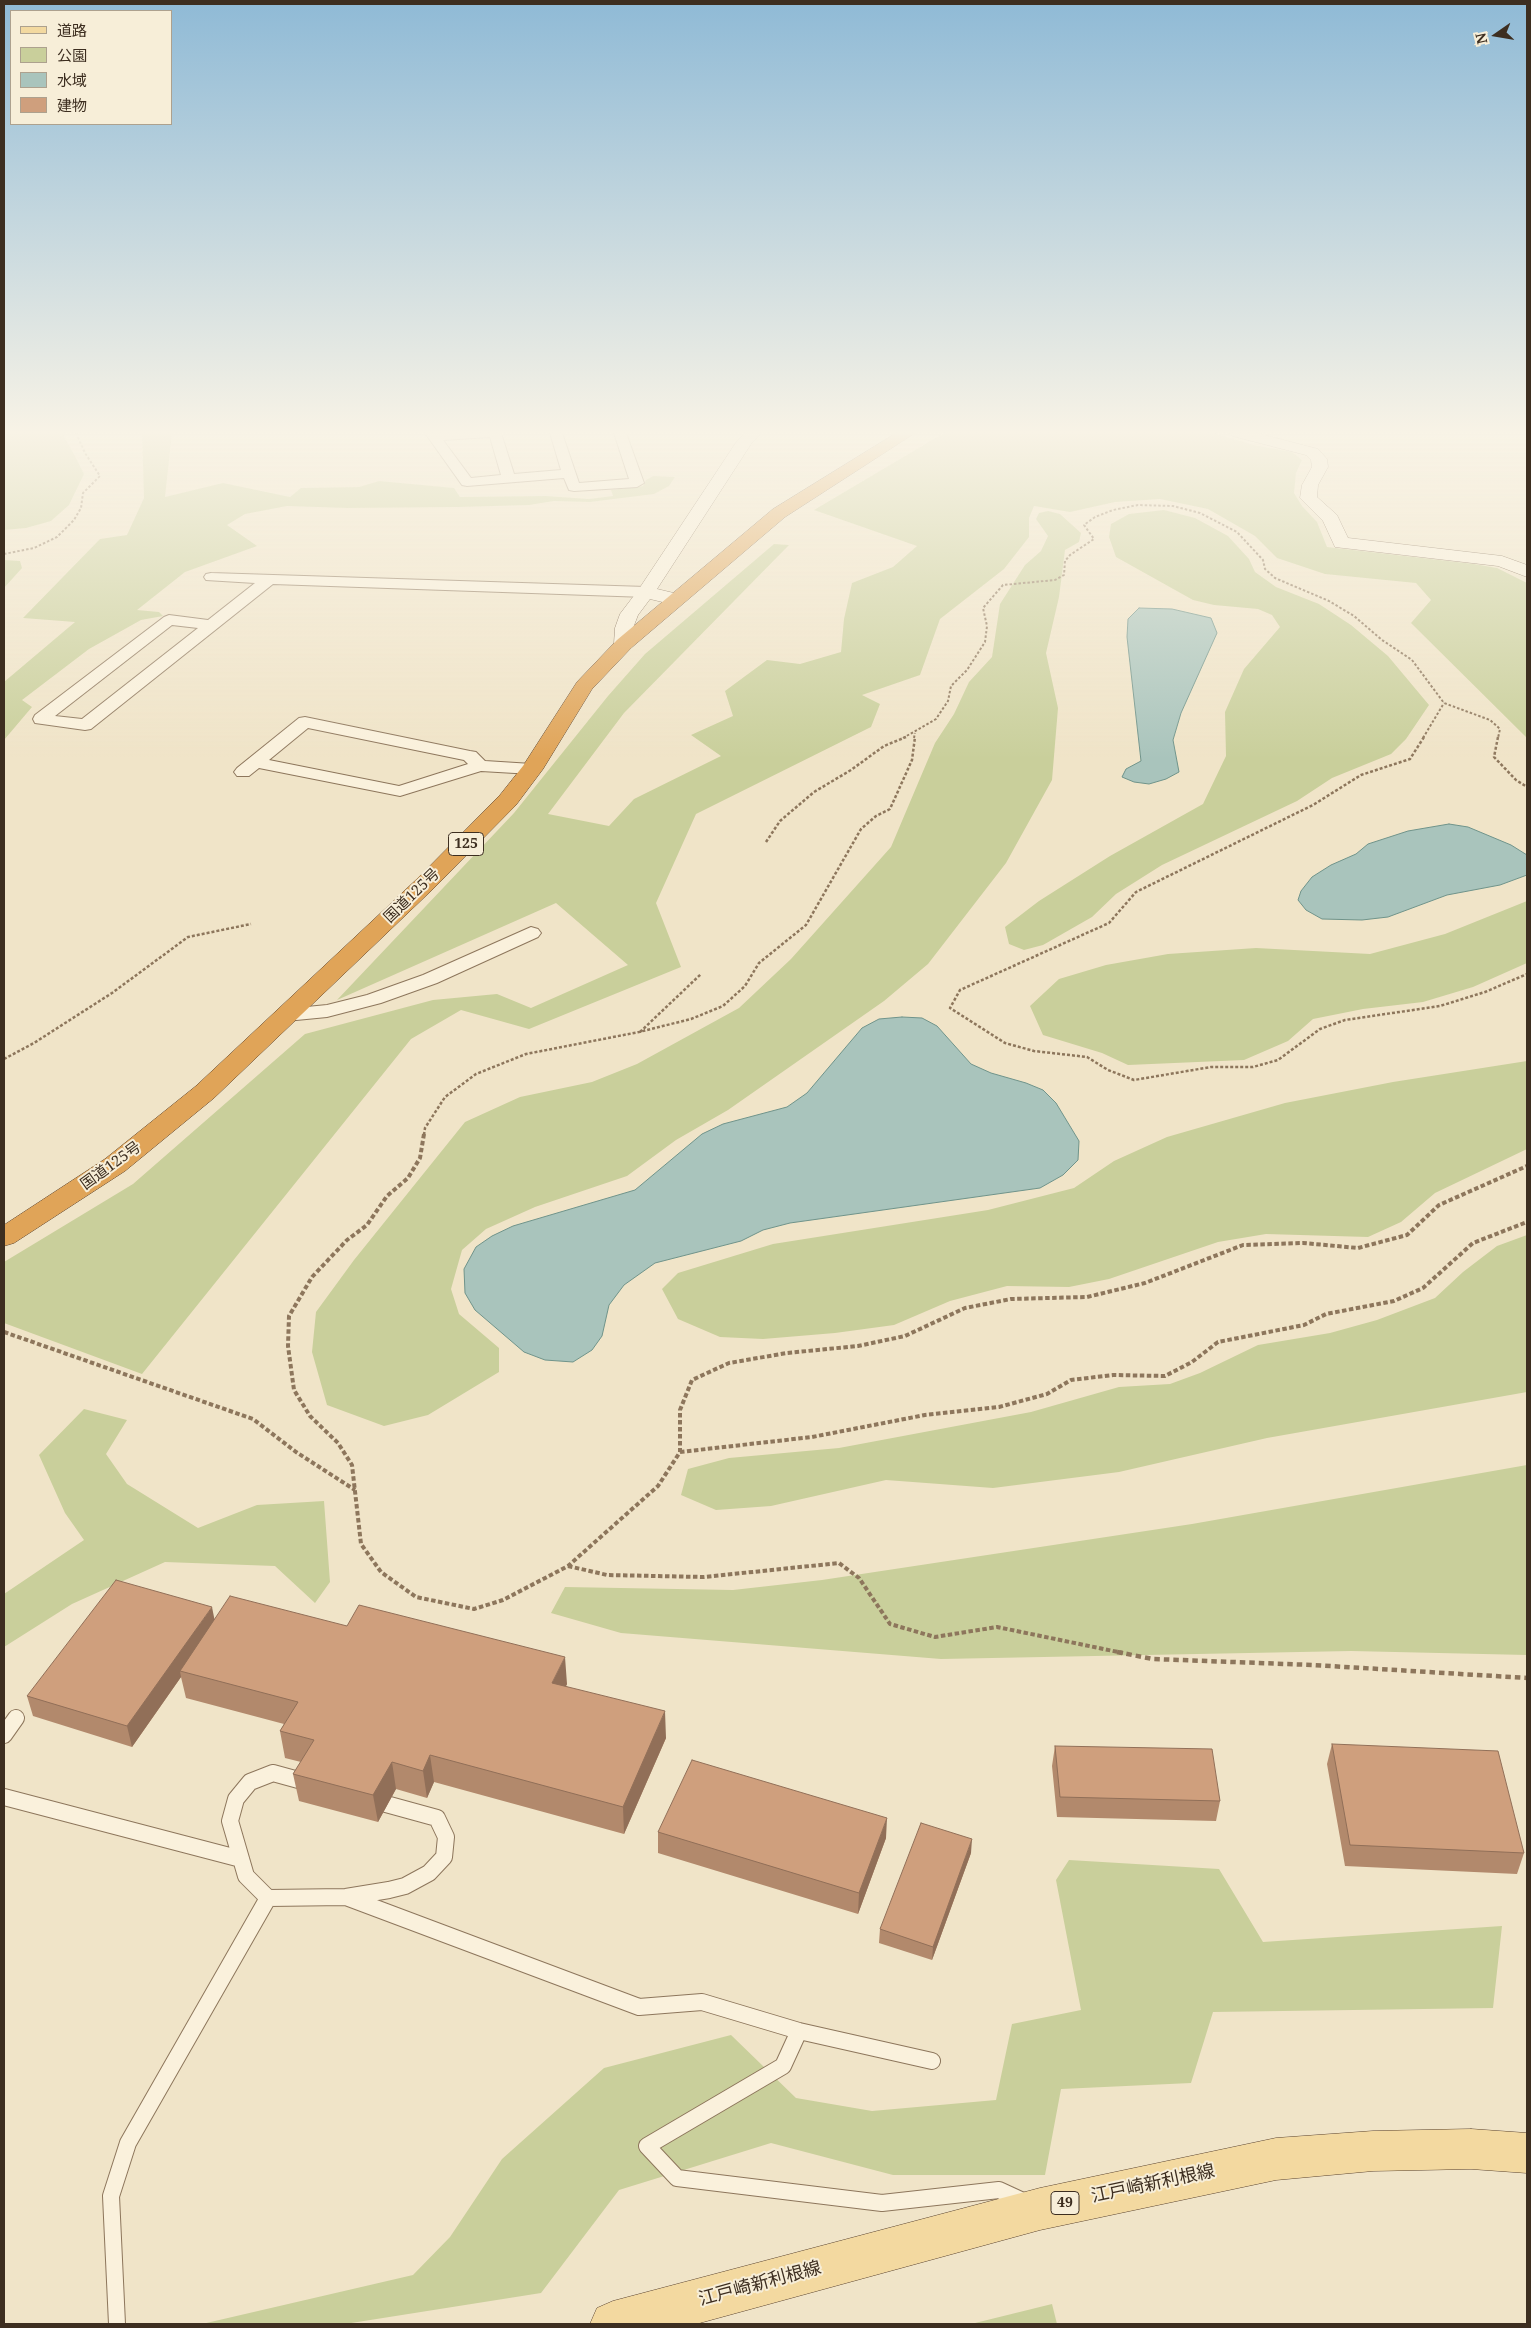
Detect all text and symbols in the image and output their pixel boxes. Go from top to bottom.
legend [10,10,172,125]
north arrow [1471,10,1521,60]
text: 道路 [57,20,87,40]
text: N [1470,31,1491,46]
text: 公園 [57,45,87,65]
text: 水域 [57,70,87,90]
text: 建物 [57,95,87,115]
road number: 125 [448,832,484,856]
street label: 国道125号 [381,865,443,927]
street label: 国道125号 [77,1138,145,1194]
street label: 江戸崎新利根線 [1089,2160,1217,2208]
road number: 49 [1051,2192,1079,2214]
street label: 江戸崎新利根線 [696,2257,824,2311]

